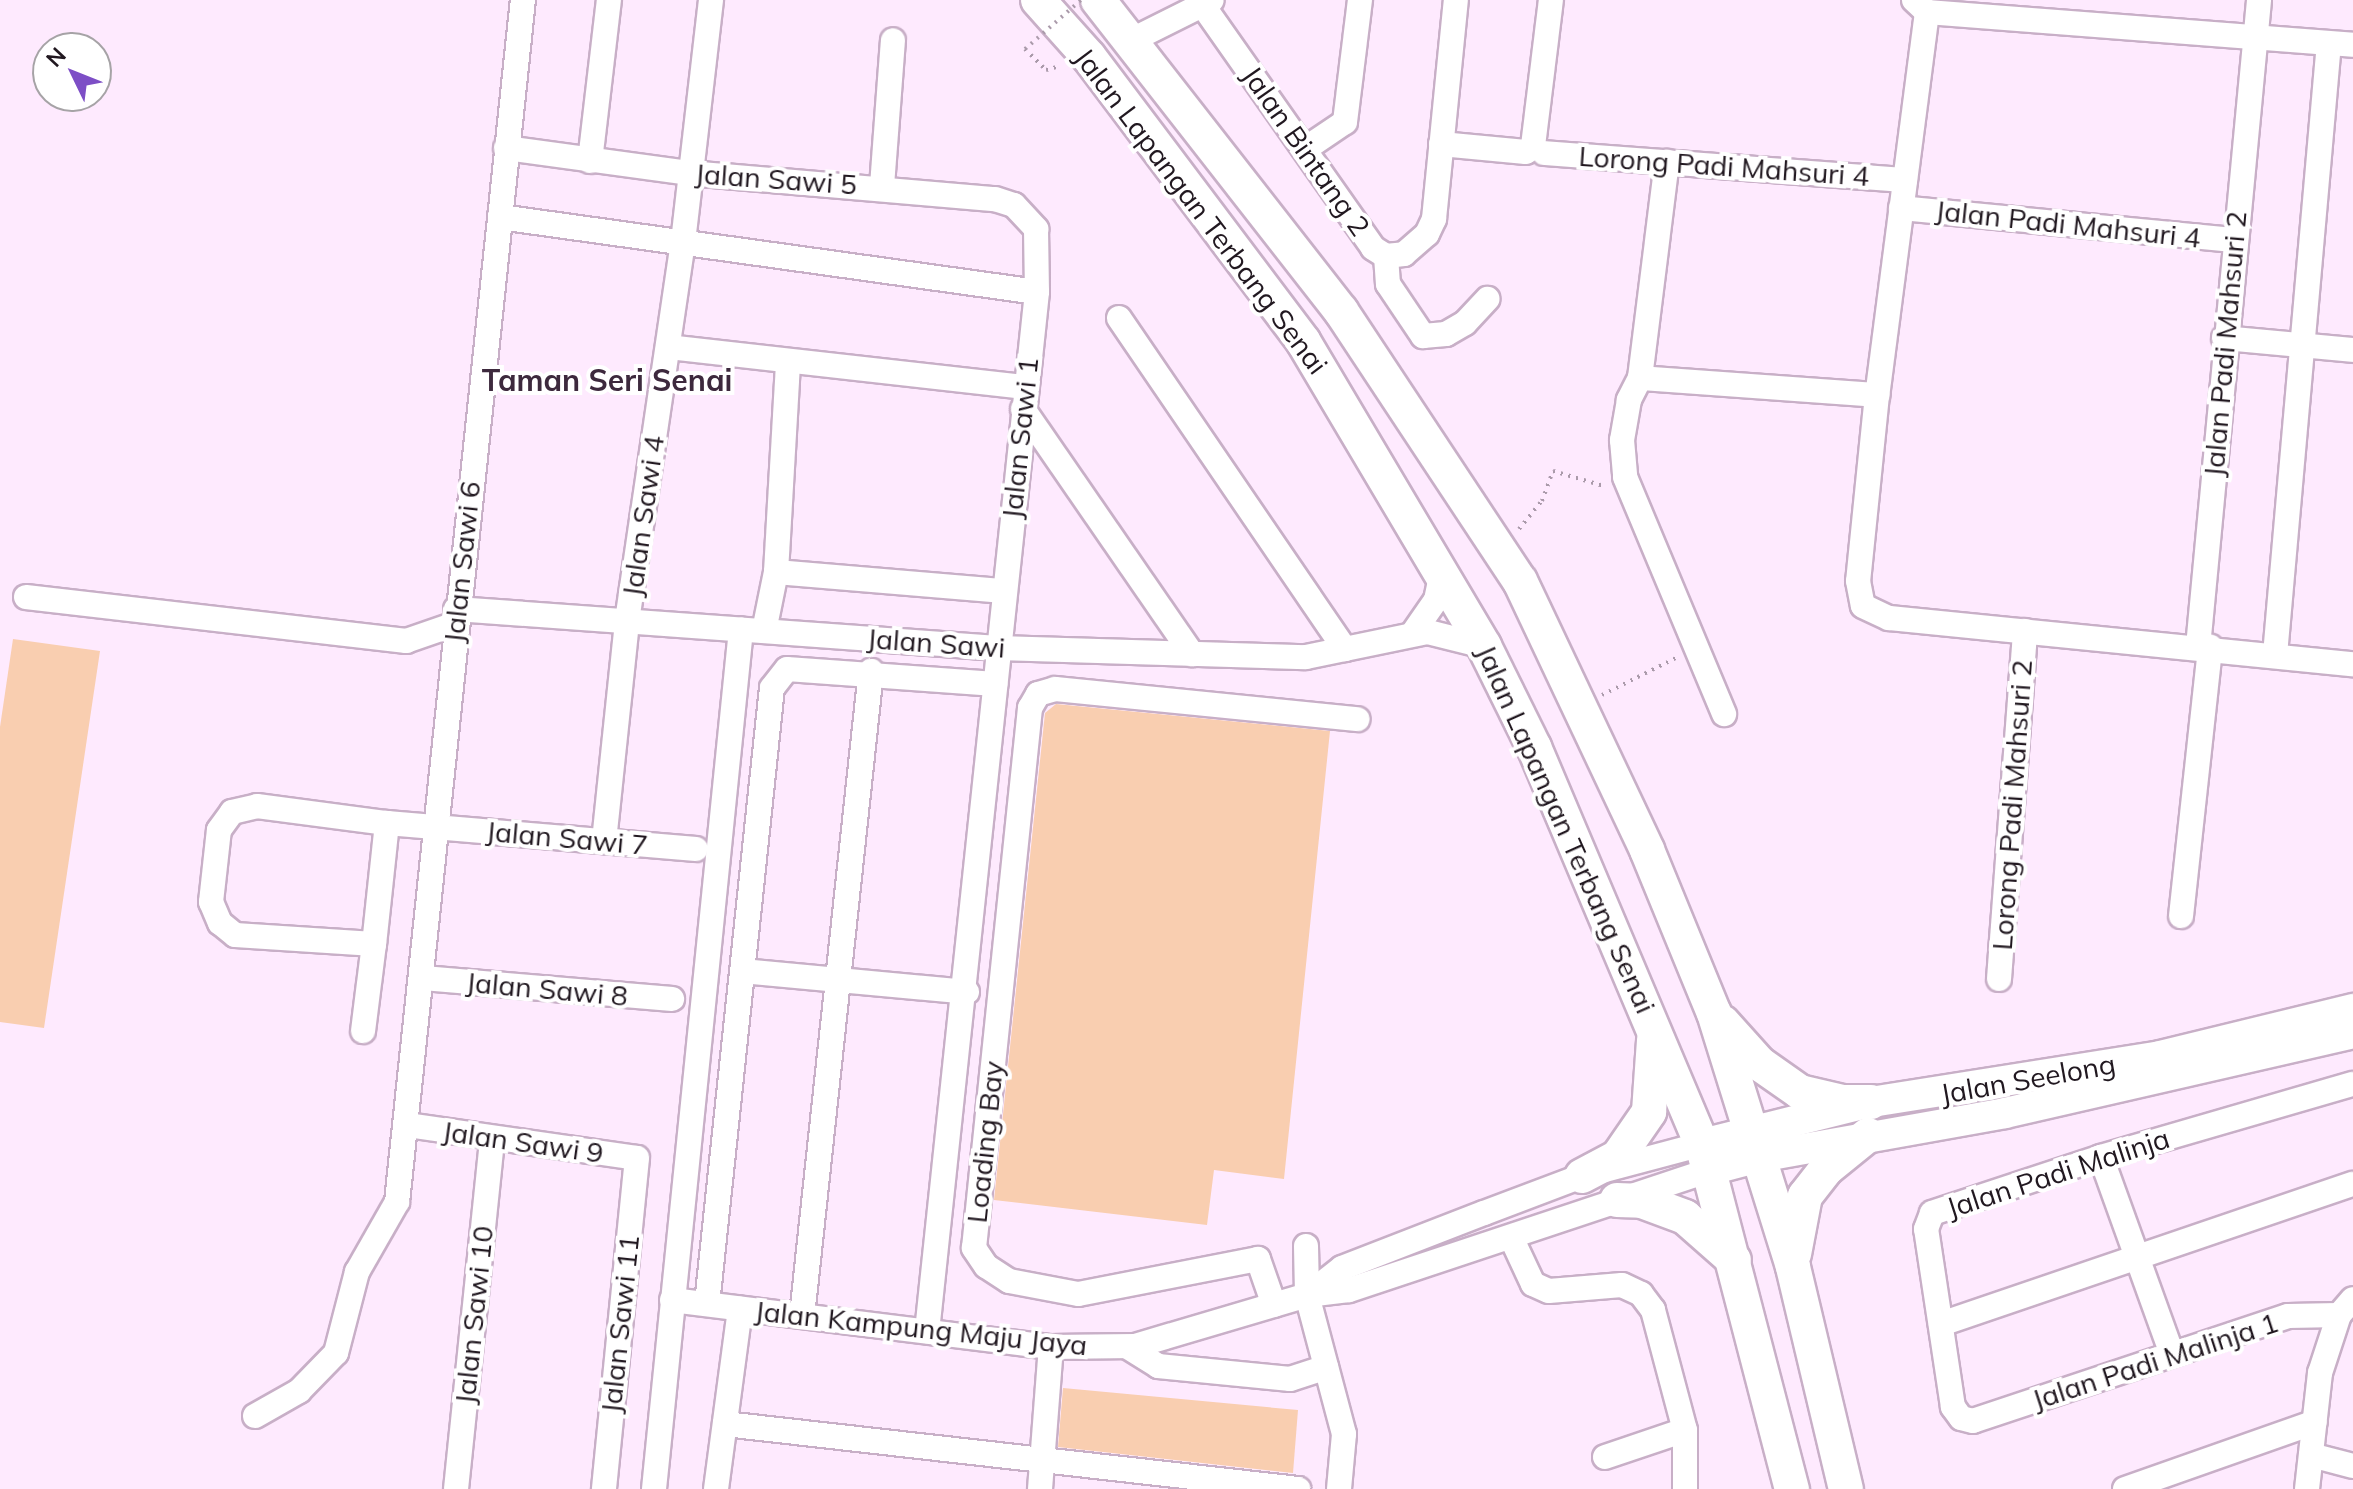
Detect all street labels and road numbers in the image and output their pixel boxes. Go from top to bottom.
street label: Jalan Lapangan Terbang Senai [1067,41,1335,381]
street label: Jalan Bintang 2 [1235,60,1377,242]
street label: Lorong Padi Mahsuri 4 [1578,139,1870,193]
street label: Jalan Sawi 5 [694,157,858,201]
street label: Jalan Padi Mahsuri 4 [1934,193,2202,255]
street label: Jalan Padi Mahsuri 2 [2197,210,2253,478]
street label: Jalan Sawi 1 [995,355,1045,521]
street label: Jalan Sawi 4 [615,433,671,599]
street label: Jalan Sawi 6 [437,479,487,645]
street label: Jalan Sawi [866,621,1006,665]
street label: Jalan Lapangan Terbang Senai [1469,640,1663,1018]
street label: Lorong Padi Mahsuri 2 [1985,659,2039,951]
street label: Jalan Sawi 7 [485,814,649,862]
street label: Jalan Sawi 8 [465,965,629,1013]
street label: Jalan Seelong [1938,1047,2118,1111]
street label: Loading Bay [960,1059,1010,1225]
street label: Jalan Sawi 9 [440,1114,606,1170]
street label: Jalan Padi Malinja [1942,1121,2174,1225]
street label: Jalan Sawi 10 [448,1224,500,1406]
street label: Jalan Sawi 11 [594,1233,646,1415]
street label: Jalan Kampung Maju Jaya [753,1294,1089,1362]
street label: Jalan Padi Malinja 1 [2028,1305,2282,1417]

